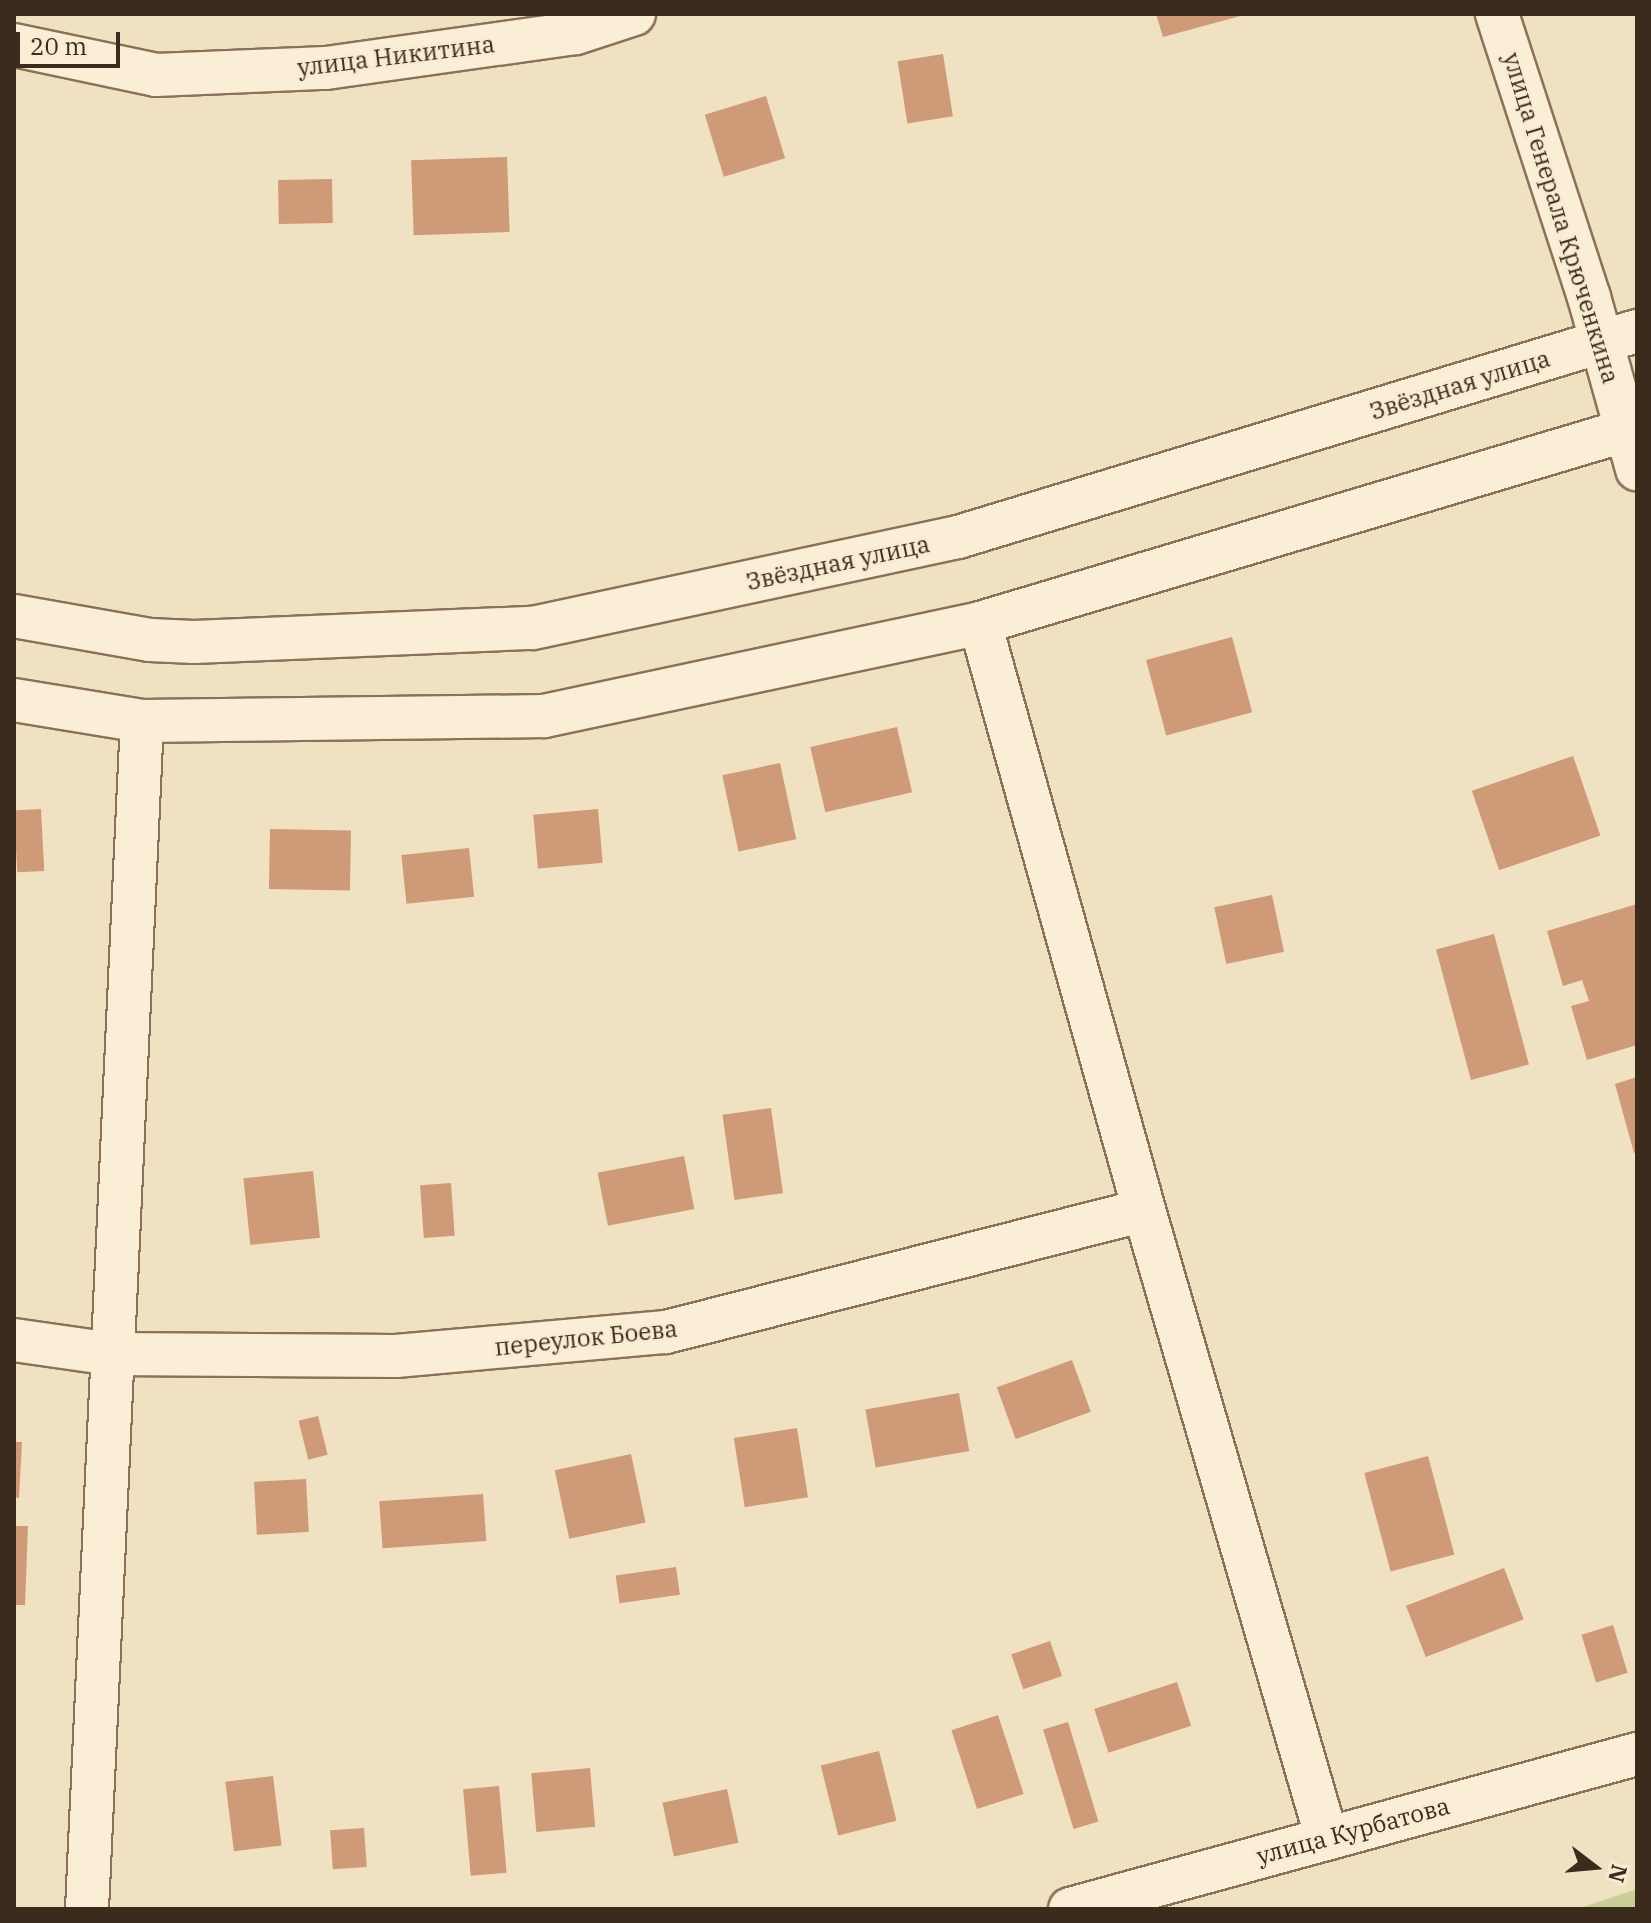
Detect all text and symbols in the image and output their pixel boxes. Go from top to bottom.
scale bar [20,16,124,66]
text: 20 m [30,30,87,62]
street label: улица Никитина [296,30,496,82]
street label: улица Генерала Крюченкина [1497,49,1625,387]
street label: Звёздная улица [1366,344,1554,426]
street label: Звёздная улица [744,529,932,597]
street label: переулок Боева [493,1314,679,1362]
street label: улица Курбатова [1253,1791,1453,1871]
north arrow [1555,1827,1635,1907]
text: N [1602,1861,1635,1886]

